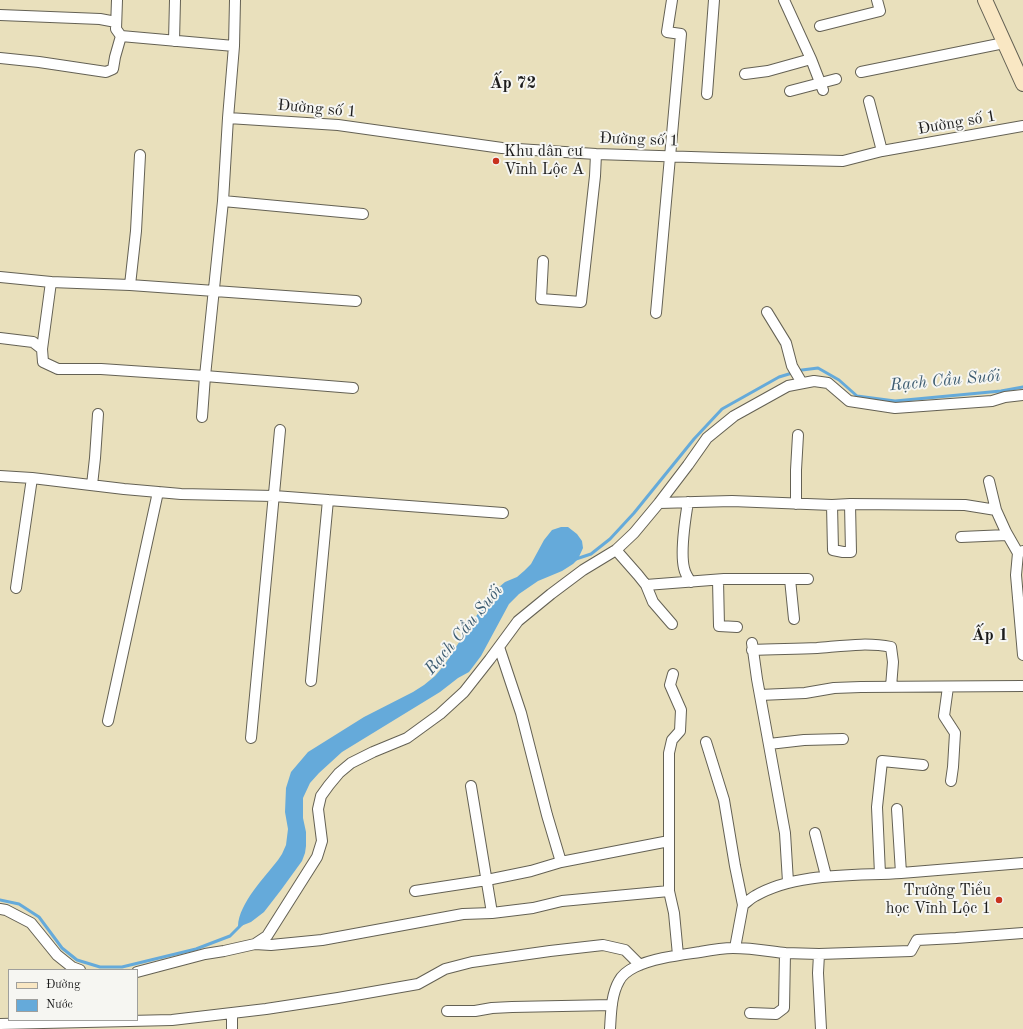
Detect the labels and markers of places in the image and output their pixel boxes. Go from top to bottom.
place label: Khu dân cư Vĩnh Lộc A [504,142,584,180]
marker: Khu dân cư Vĩnh Lộc A [491,156,501,166]
place label: Trường Tiểu học Vĩnh Lộc 1 [886,881,991,919]
marker: Trường Tiểu học Vĩnh Lộc 1 [994,895,1004,905]

